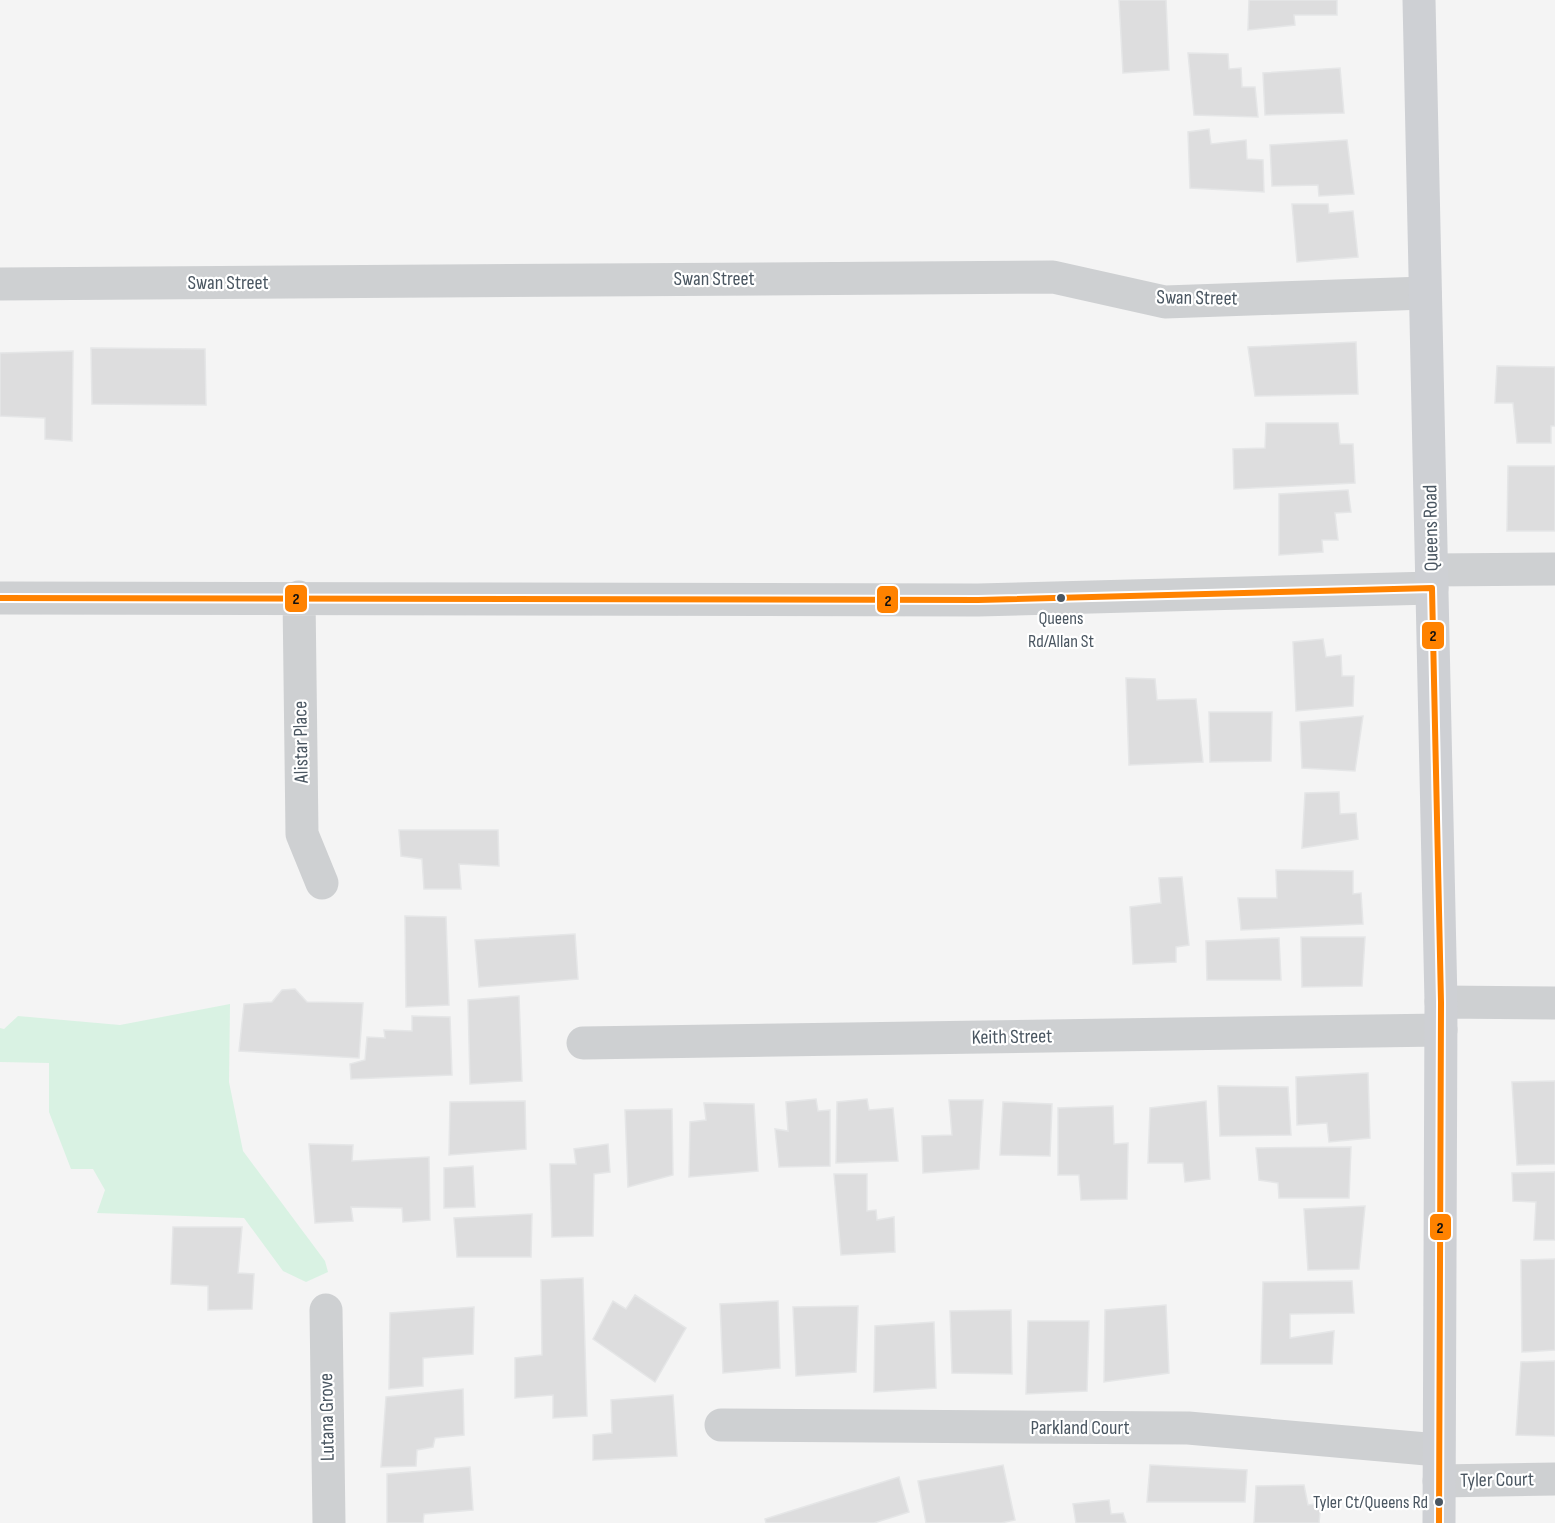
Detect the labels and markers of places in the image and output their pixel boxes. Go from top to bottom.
marker: Queens Rd/Allan St [1055,592,1067,604]
place label: Queens Rd/Allan St [1028,608,1094,652]
place label: Tyler Ct/Queens Rd [1313,1492,1428,1513]
marker: Tyler Ct/Queens Rd [1433,1496,1445,1508]

